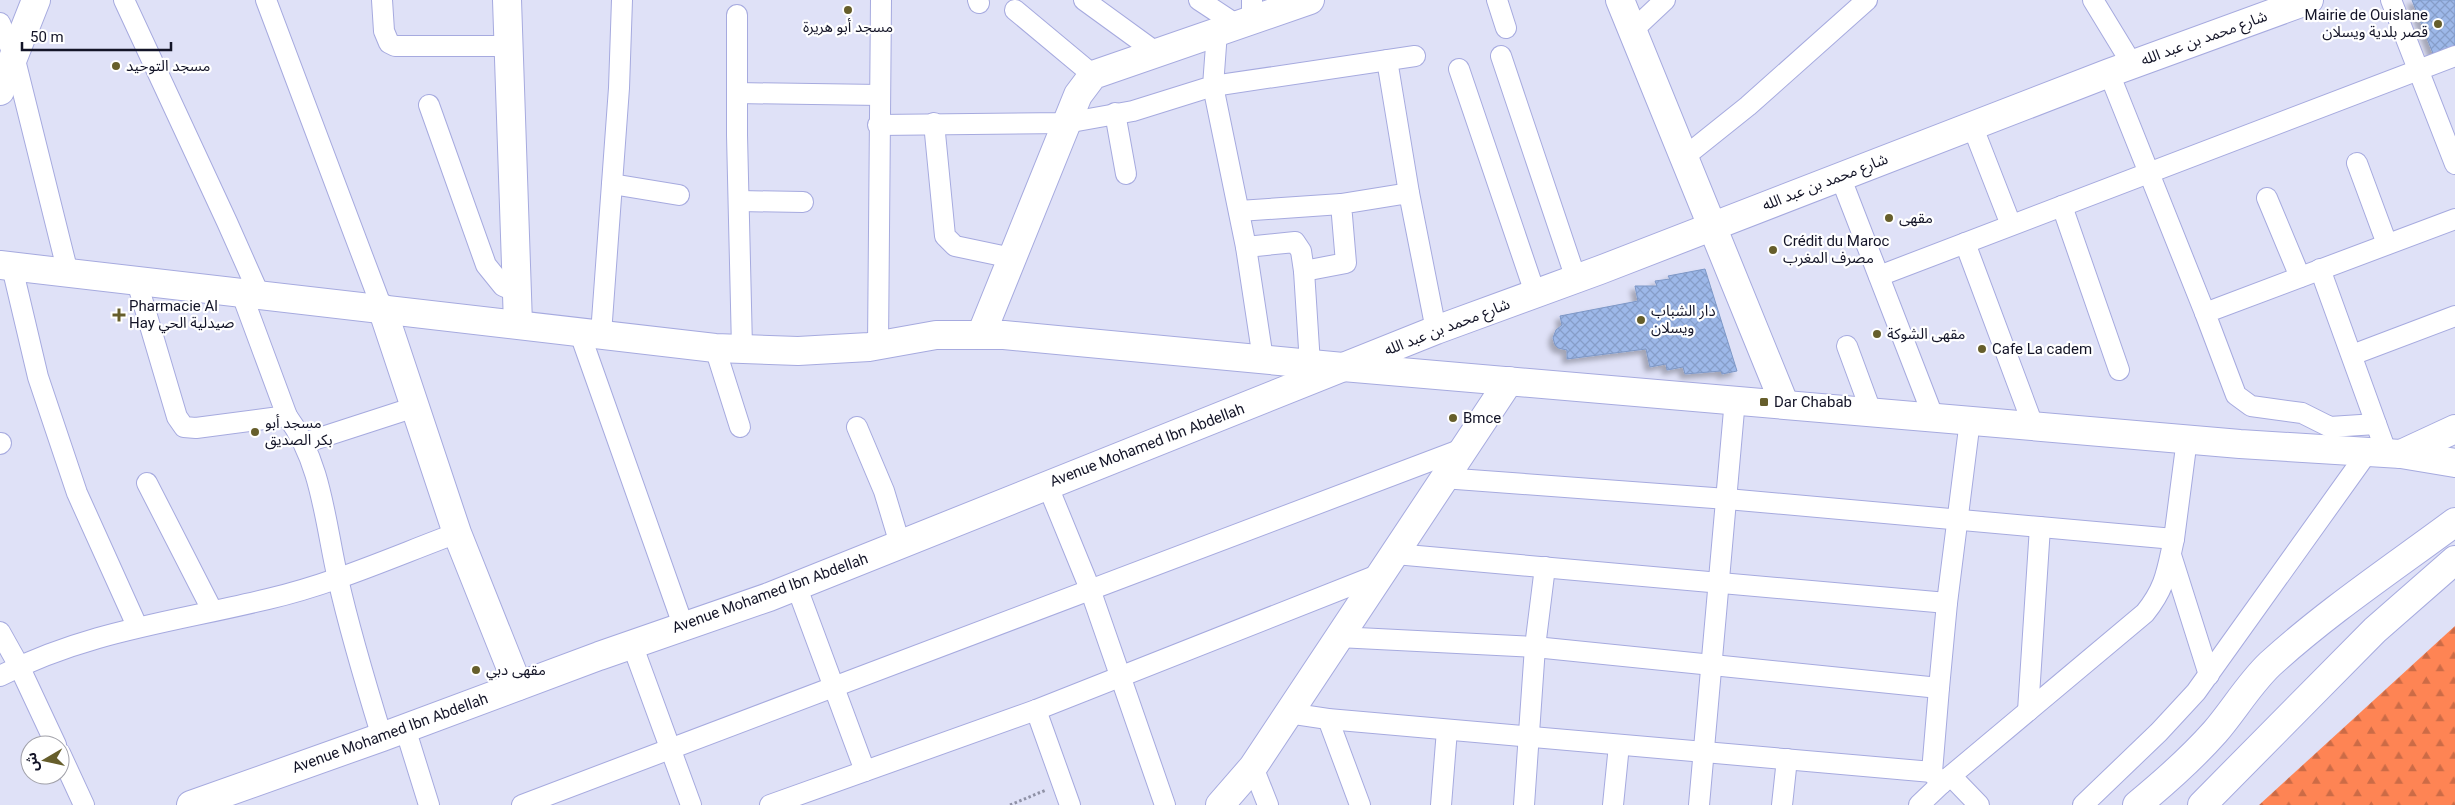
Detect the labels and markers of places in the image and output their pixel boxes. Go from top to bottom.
marker: مسجد أبو هريرة [842,4,854,16]
place label: Mairie de Ouislane قصر بلدية ويسلان [2305,6,2428,41]
place label: مسجد أبو هريرة [803,18,893,36]
marker: Mairie de Ouislane قصر بلدية ويسلان [2432,18,2444,30]
place label: مسجد التوحيد [126,57,210,75]
marker: مسجد التوحيد [110,60,122,72]
place label: مقهى [1899,209,1933,227]
marker: مقهى [1883,212,1895,224]
place label: Crédit du Maroc مصرف المغرب [1783,232,1890,267]
marker: Crédit du Maroc مصرف المغرب [1767,244,1779,256]
place label: Pharmacie Al Hay صيدلية الحي [129,297,234,334]
place label: دار الشباب ويسلان [1651,302,1716,337]
marker: Pharmacie Al Hay صيدلية الحي [113,309,125,321]
marker: دار الشباب ويسلان [1635,314,1647,326]
place label: مقهى الشوكة [1887,325,1965,343]
marker: مقهى الشوكة [1871,328,1883,340]
place label: Cafe La cadem [1992,340,2092,358]
marker: Cafe La cadem [1976,343,1988,355]
place label: Dar Chabab [1774,393,1852,411]
marker: Dar Chabab [1758,396,1770,408]
place label: Bmce [1463,409,1501,427]
marker: Bmce [1447,412,1459,424]
place label: مسجد أبو بكر الصديق [265,414,333,450]
marker: مسجد أبو بكر الصديق [249,426,261,438]
place label: مقهى دبي [486,661,546,681]
marker: مقهى دبي [470,664,482,676]

